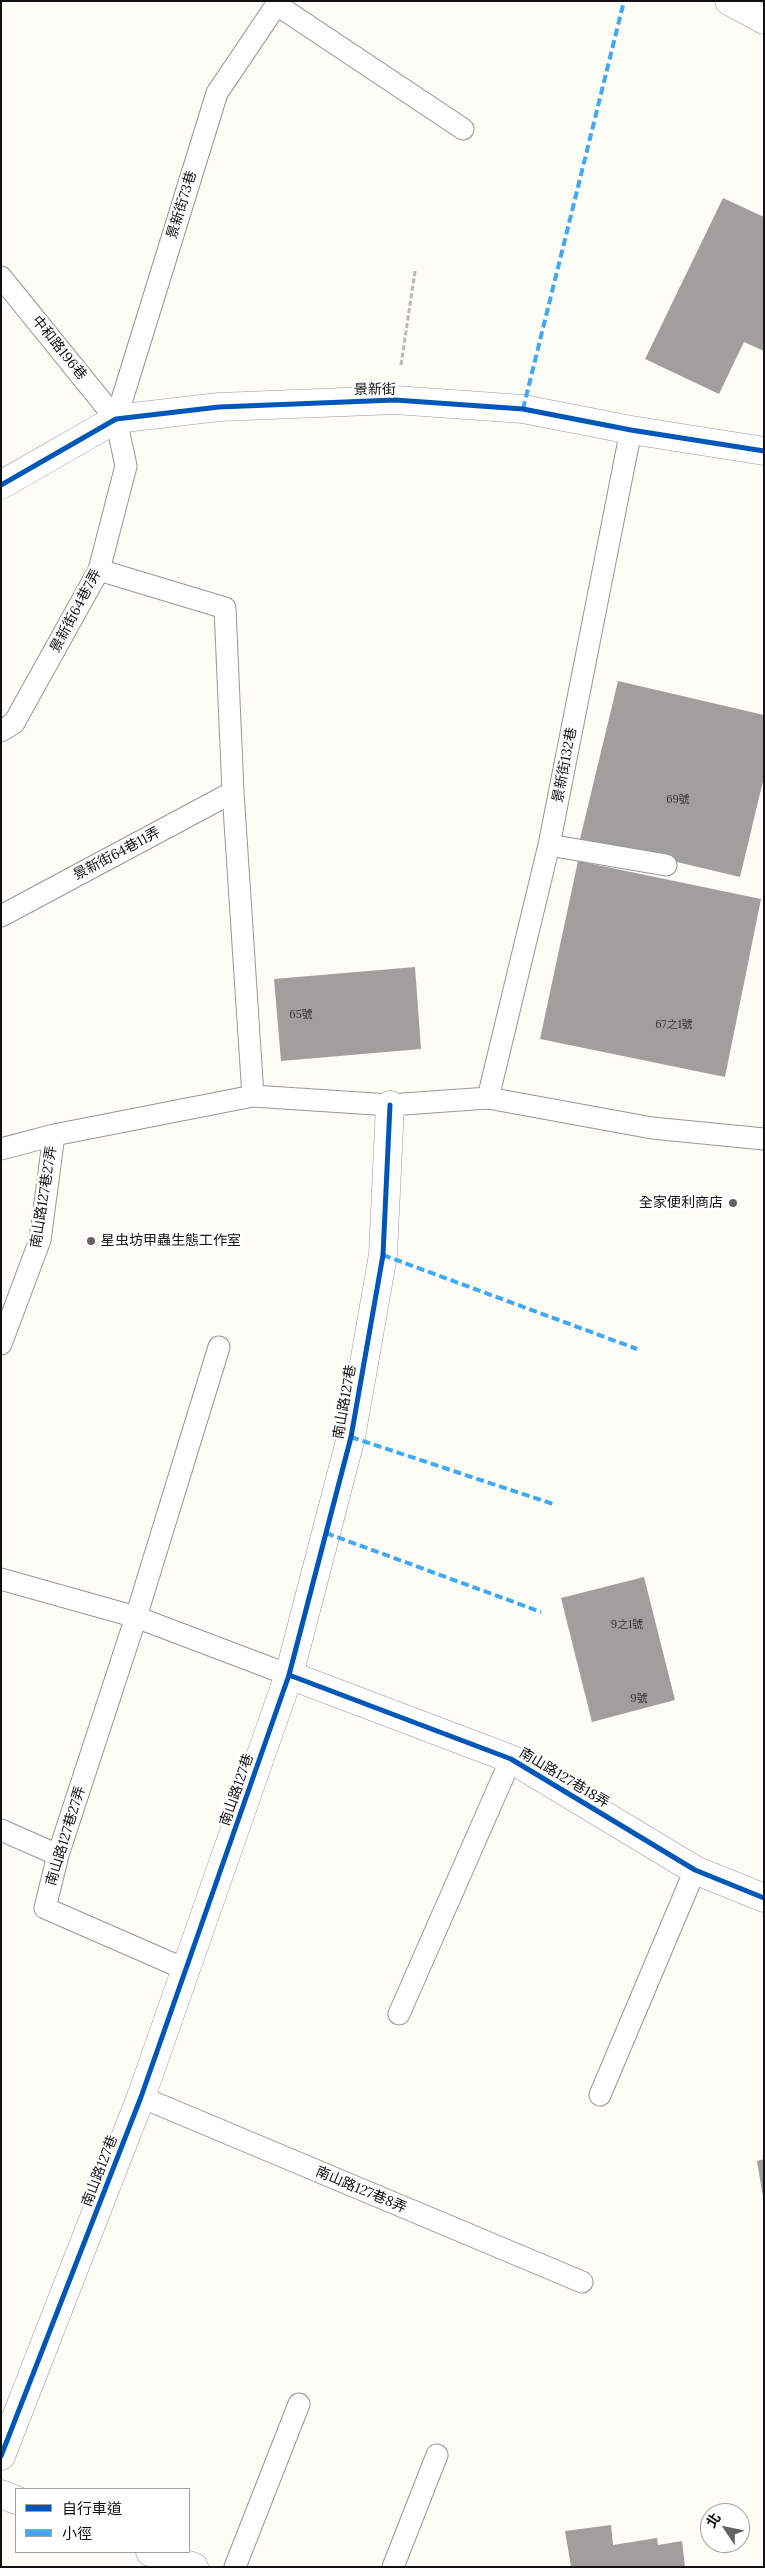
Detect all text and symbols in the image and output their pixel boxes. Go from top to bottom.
street label: 景新街73巷 [164,169,200,241]
street label: 中和路196巷 [28,313,90,383]
street label: 景新街 [354,381,396,399]
street label: 景新街64巷7弄 [47,566,105,656]
street label: 景新街132巷 [549,726,581,804]
house number: 69號 [666,793,690,807]
street label: 景新街64巷11弄 [71,824,163,884]
house number: 65號 [289,1008,313,1022]
house number: 67之1號 [655,1018,693,1032]
street label: 南山路127巷27弄 [28,1145,60,1249]
place label: 全家便利商店 [639,1195,723,1211]
marker: 全家便利商店 [727,1197,739,1209]
place label: 星虫坊甲蟲生態工作室 [101,1233,241,1249]
marker: 星虫坊甲蟲生態工作室 [85,1235,97,1247]
street label: 南山路127巷 [330,1364,360,1440]
house number: 9之1號 [611,1618,643,1632]
house number: 9號 [630,1692,648,1706]
street label: 南山路127巷18弄 [516,1745,612,1811]
street label: 南山路127巷 [217,1752,257,1828]
street label: 南山路127巷27弄 [43,1784,89,1888]
street label: 南山路127巷 [79,2133,121,2209]
street label: 南山路127巷8弄 [313,2163,409,2217]
legend [15,2488,190,2553]
text: 自行車道 [62,2499,122,2518]
north arrow [700,2503,750,2553]
text: 北 [702,2509,725,2531]
text: 小徑 [62,2524,92,2543]

